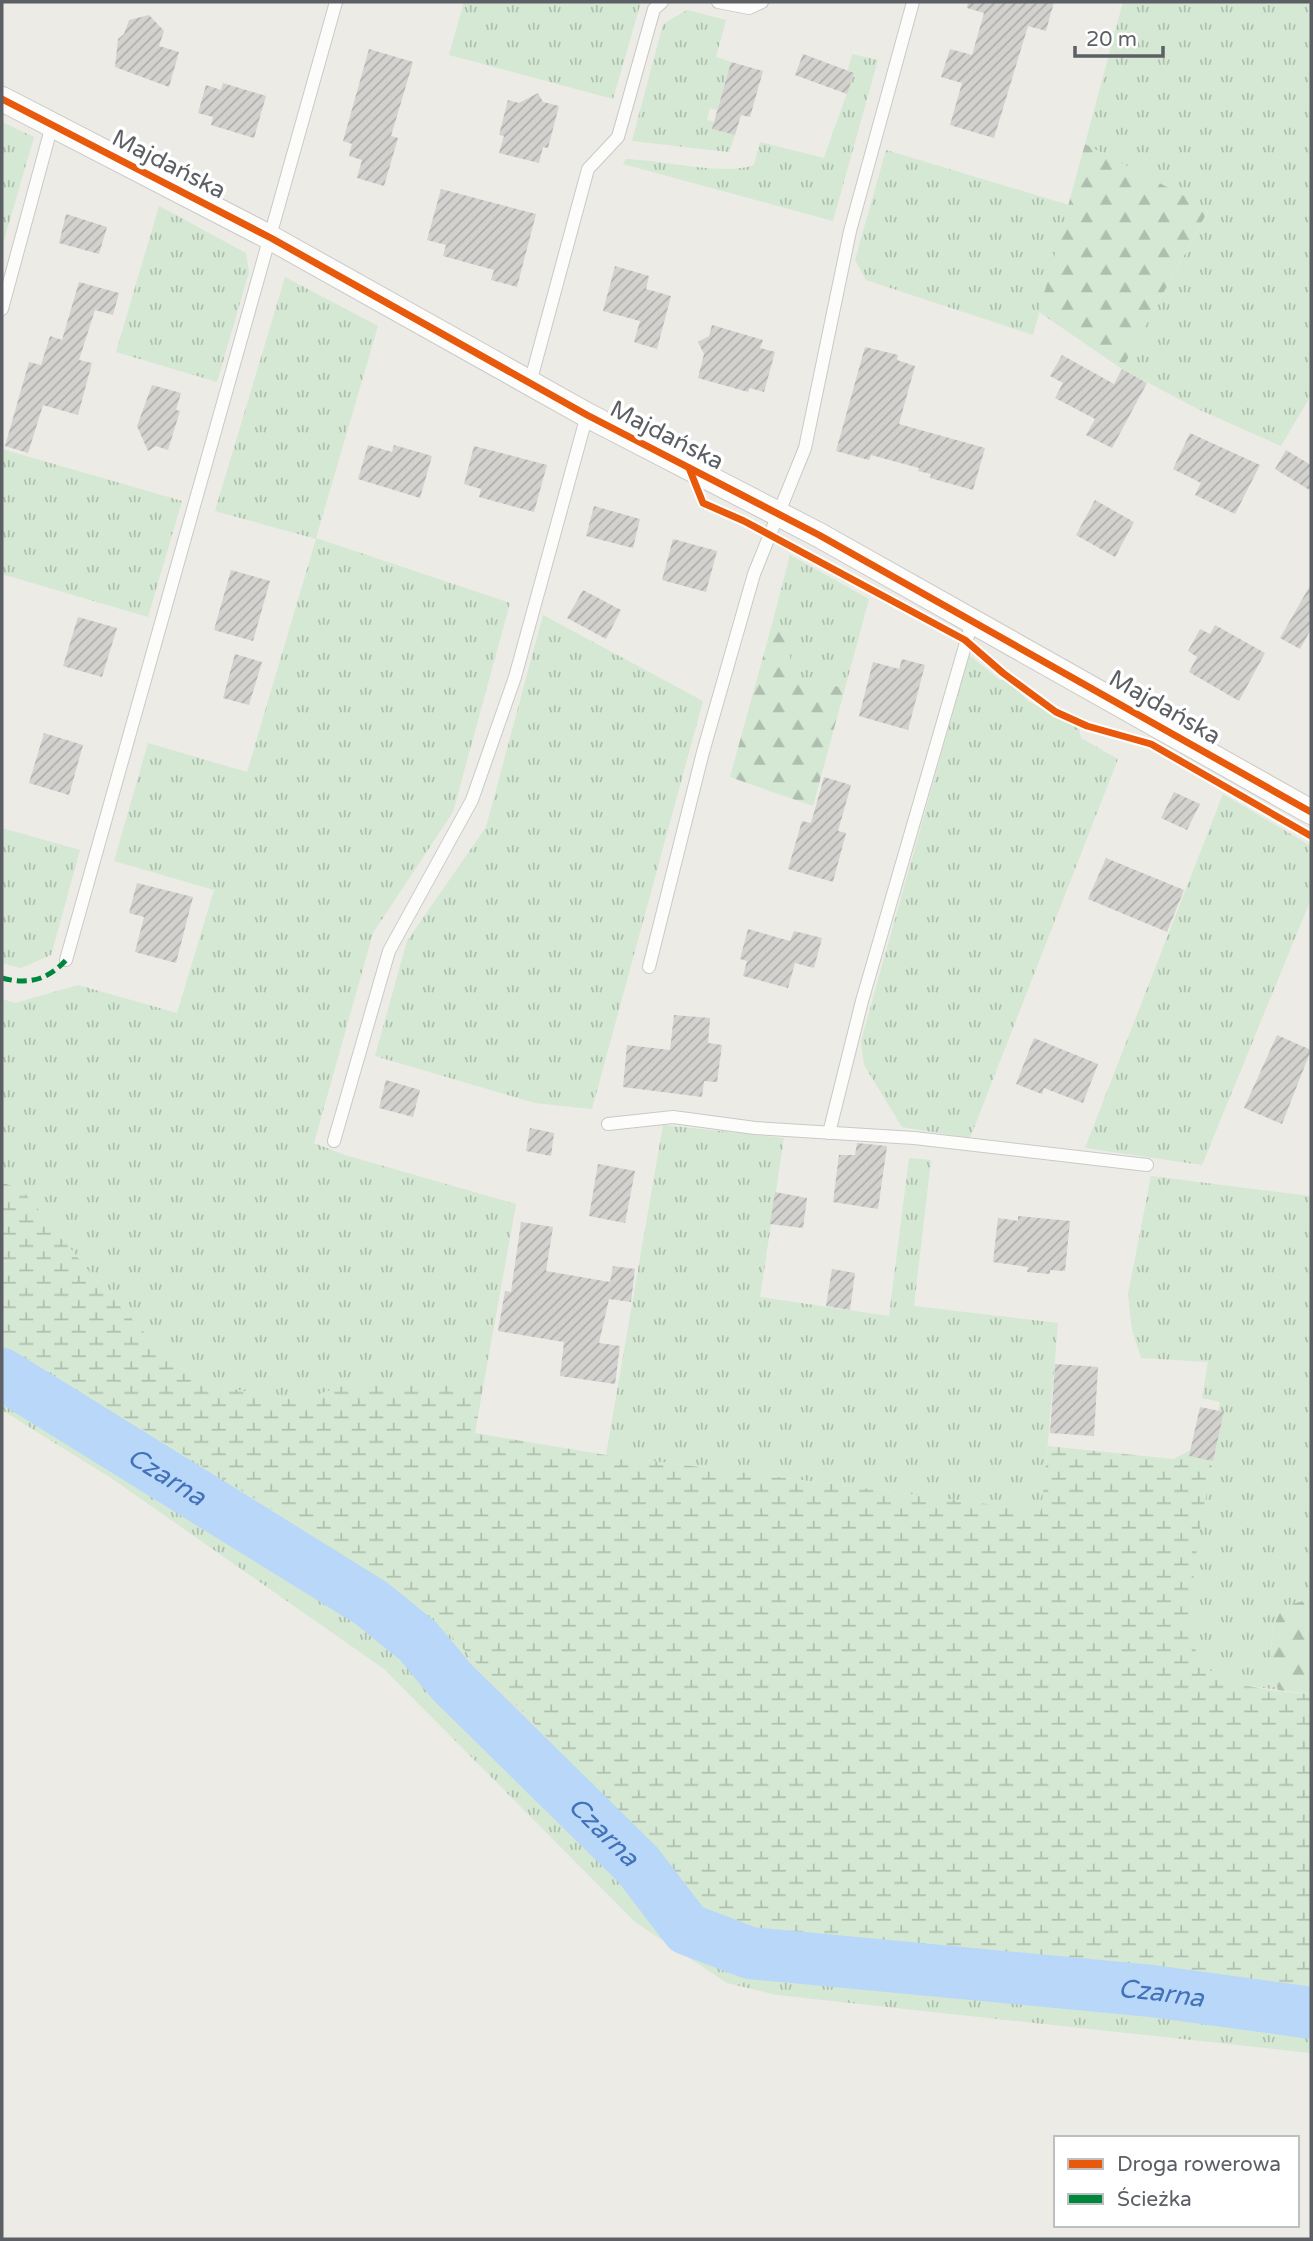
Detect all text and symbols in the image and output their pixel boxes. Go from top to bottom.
scale bar [1075,14,1162,58]
text: 20 m [1086,27,1137,52]
street label: Majdańska [107,123,231,205]
street label: Majdańska [605,394,729,476]
street label: Majdańska [1104,664,1226,751]
water label: Czarna [122,1441,212,1513]
water label: Czarna [562,1791,646,1874]
water label: Czarna [1117,1973,1207,2014]
legend [1054,2136,1299,2227]
text: Droga rowerowa [1117,2152,1281,2177]
text: Ścieżka [1117,2187,1192,2212]

